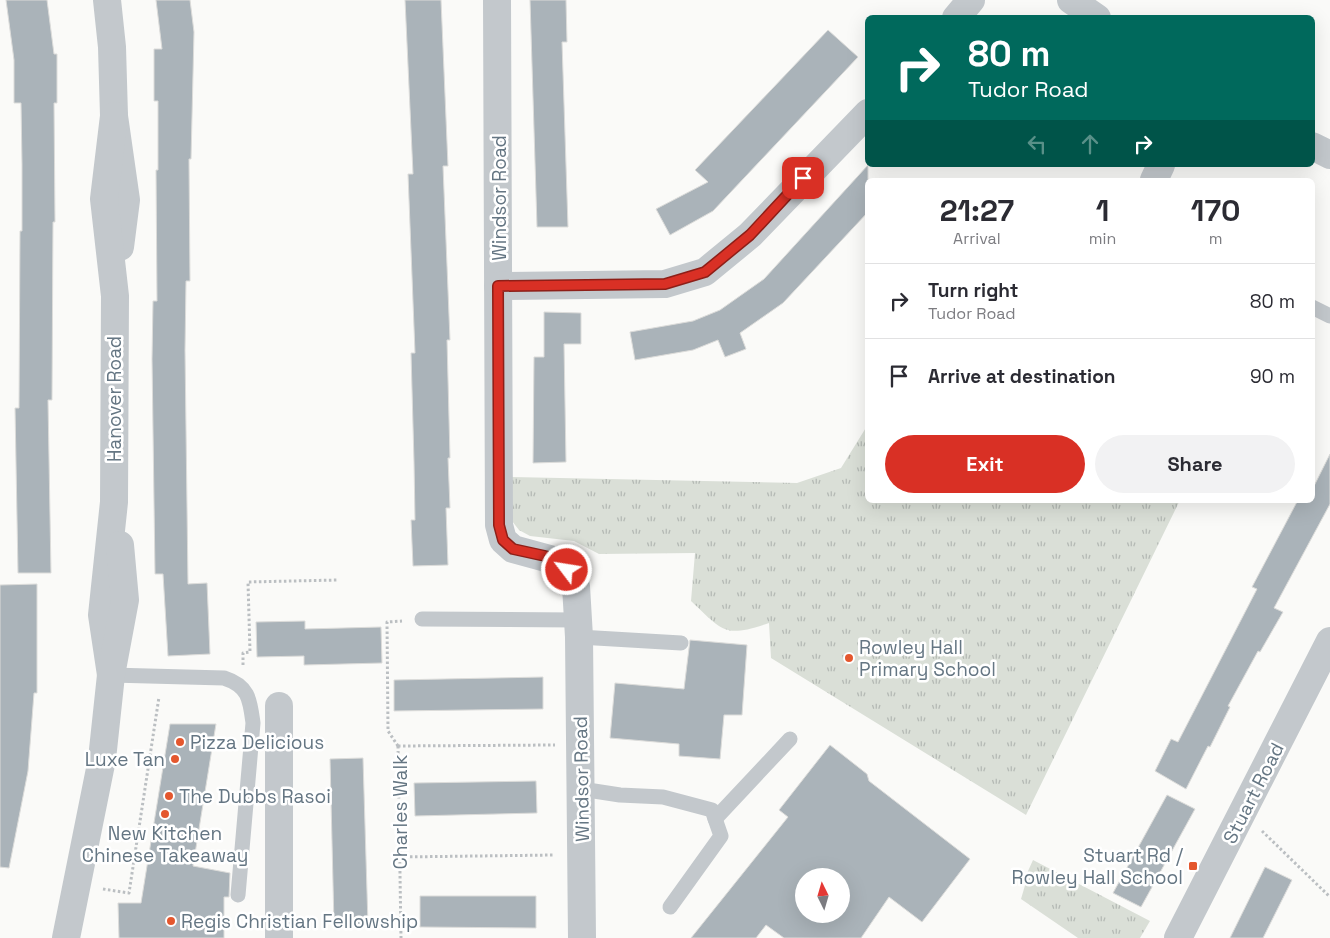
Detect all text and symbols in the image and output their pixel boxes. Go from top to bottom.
text: 80 m [968,32,1050,76]
icon: right [885,35,950,100]
text: Tudor Road [968,75,1088,103]
icon: left [1023,130,1051,158]
icon: ahead [1076,130,1104,158]
icon: right [1129,130,1157,158]
street label: Windsor Road [487,135,512,261]
pin [782,157,824,199]
icon: arrive [789,164,817,192]
text: 21:27 [940,191,1014,230]
text: 1 [1096,191,1109,230]
text: 170 [1191,191,1240,230]
text: Arrival [953,228,1001,249]
text: min [1089,228,1116,249]
text: m [1209,228,1222,249]
text: Turn right [928,278,1018,303]
icon: right [885,287,913,315]
text: 80 m [1250,289,1295,314]
text: Tudor Road [928,303,1016,324]
street label: Hanover Road [102,336,127,462]
icon: arrive [885,362,913,390]
text: Arrive at destination [928,364,1116,389]
text: 90 m [1250,364,1295,389]
button: Exit [885,435,1085,493]
button: Share [1095,435,1295,493]
position arrow [540,543,592,595]
place label: Rowley Hall Primary School [859,635,996,682]
marker: Rowley Hall Primary School [843,652,855,664]
street label: Windsor Road [568,716,595,842]
place label: Pizza Delicious [190,730,324,755]
marker: Pizza Delicious [174,736,186,748]
street label: Stuart Road [1217,738,1290,848]
place label: Luxe Tan [85,747,165,772]
marker: Luxe Tan [169,753,181,765]
street label: Charles Walk [388,755,413,869]
place label: The Dubbs Rasoi [179,784,331,809]
marker: The Dubbs Rasoi [163,790,175,802]
marker: New Kitchen Chinese Takeaway [159,808,171,820]
place label: New Kitchen Chinese Takeaway [82,821,248,868]
place label: Stuart Rd / Rowley Hall School [1011,843,1184,890]
marker: Stuart Rd / Rowley Hall School [1187,860,1199,872]
north arrow [795,868,850,922]
map controls [795,868,850,923]
place label: Regis Christian Fellowship [181,909,418,934]
marker: Regis Christian Fellowship [165,915,177,927]

